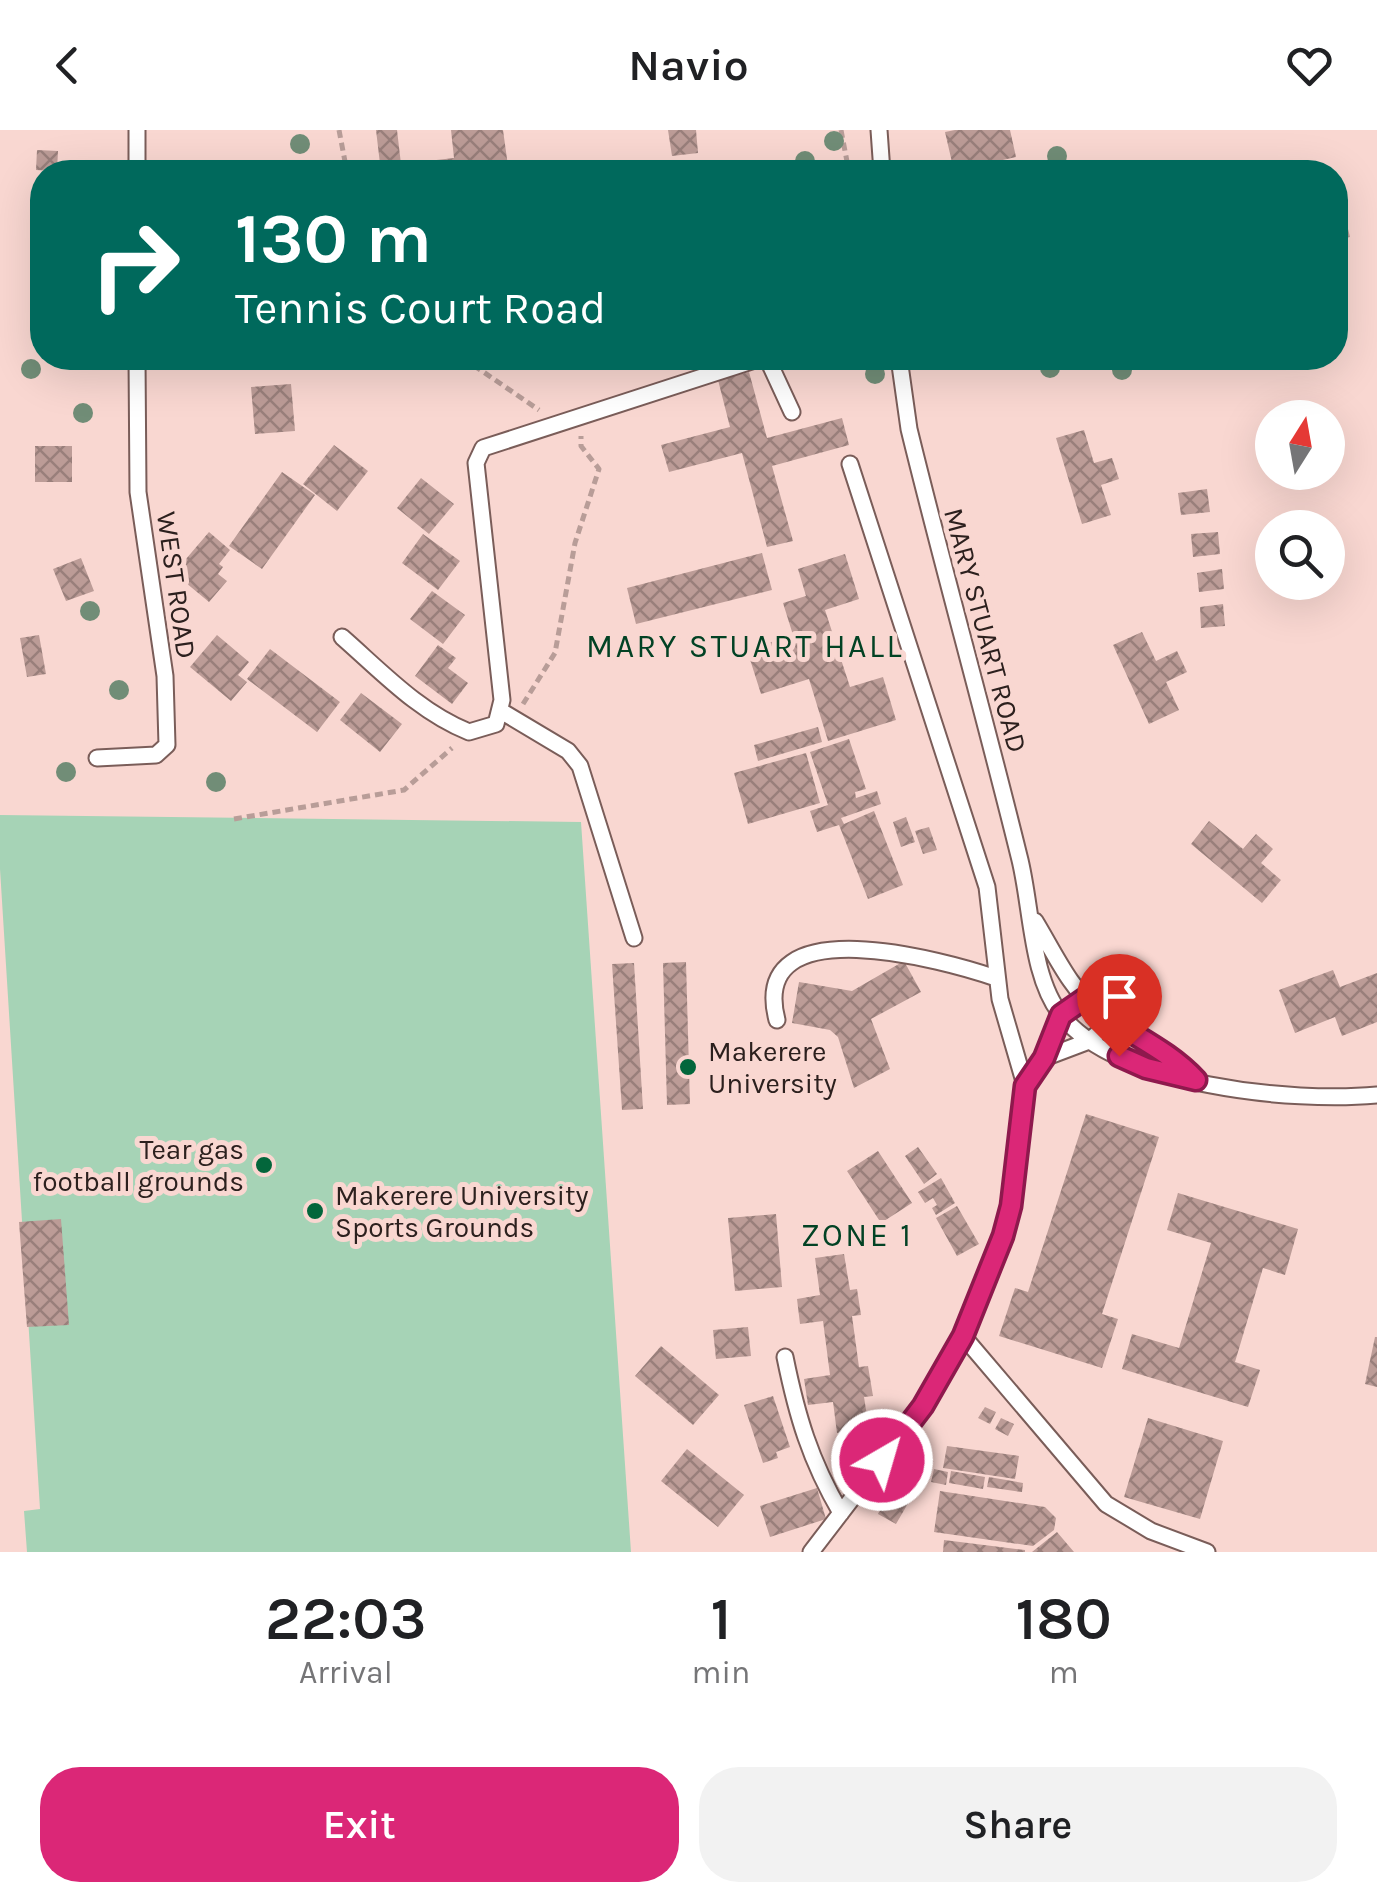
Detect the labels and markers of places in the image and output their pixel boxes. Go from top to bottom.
pin [1077,954,1162,1057]
place label: Makerere University [708,1035,837,1100]
marker: Makerere University [677,1056,699,1078]
place label: Tear gas football grounds [33,1133,244,1198]
marker: Tear gas football grounds [253,1154,275,1176]
place label: Makerere University Sports Grounds [335,1179,589,1244]
marker: Makerere University Sports Grounds [304,1200,326,1222]

